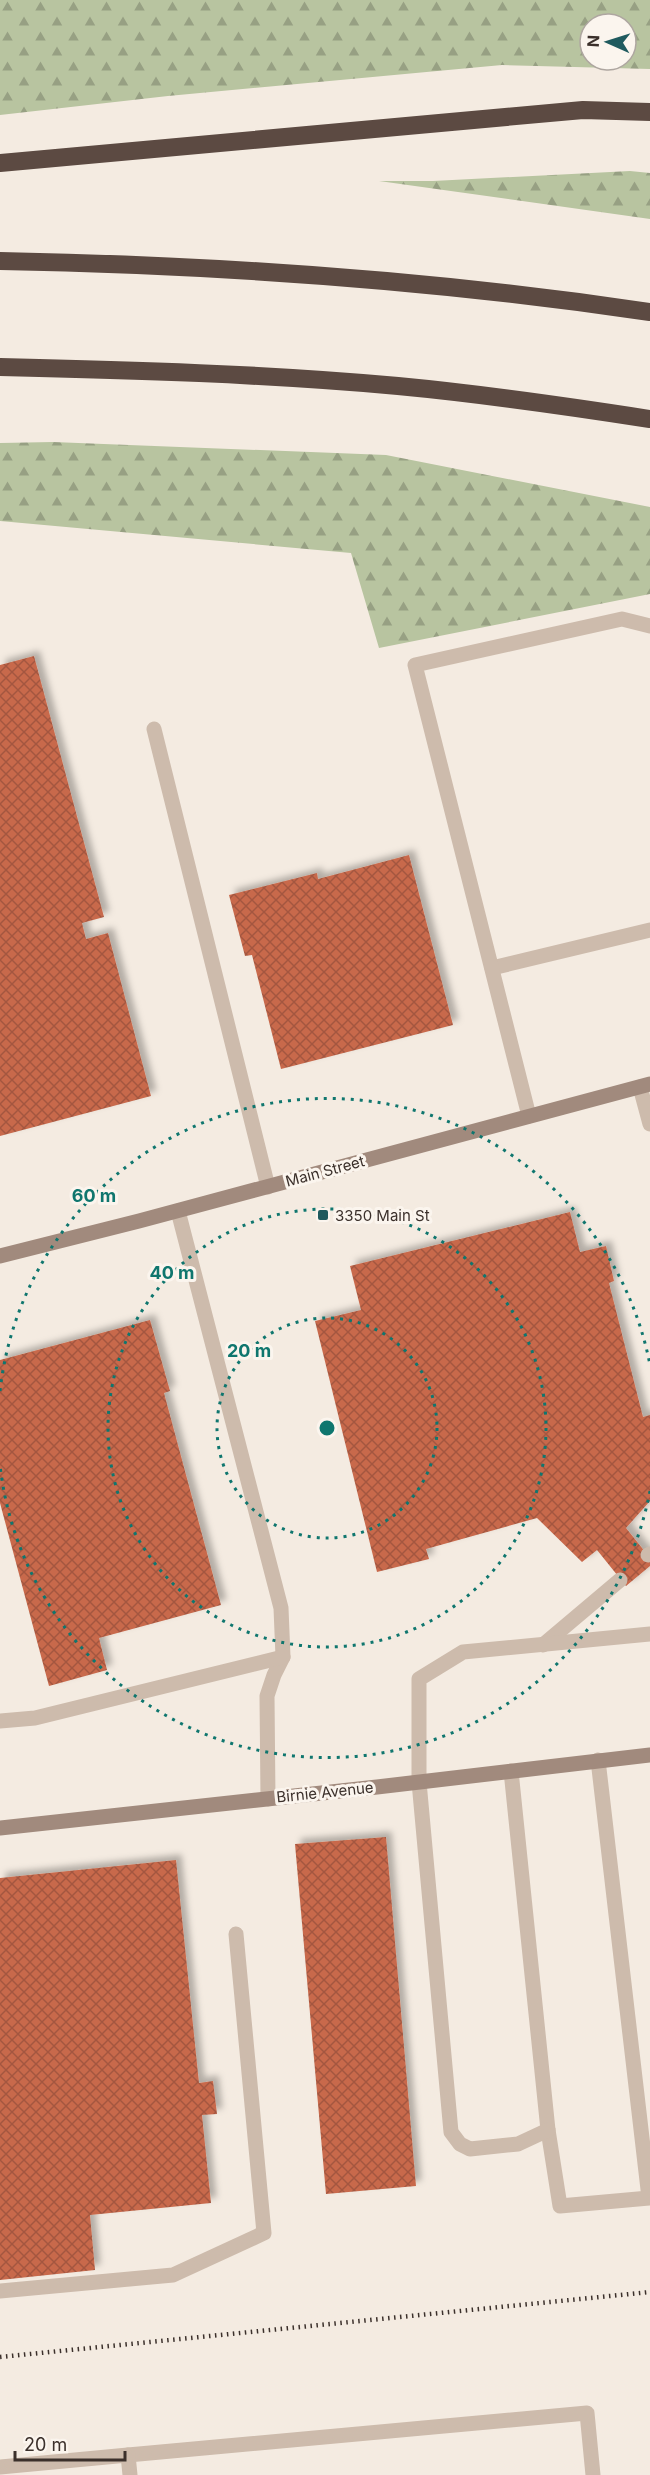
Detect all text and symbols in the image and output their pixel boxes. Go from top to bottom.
north arrow [578,12,638,72]
text: N [583,35,603,48]
street label: Main Street [283,1151,367,1191]
text: 60 m [72,1185,116,1206]
place label: 3350 Main St [335,1206,430,1225]
marker: 3350 Main St [316,1208,330,1222]
text: 40 m [150,1262,195,1283]
text: 20 m [227,1340,271,1361]
centre of rings [317,1418,337,1438]
street label: Birnie Avenue [276,1777,374,1807]
scale bar [15,2424,124,2462]
text: 20 m [24,2434,67,2455]

